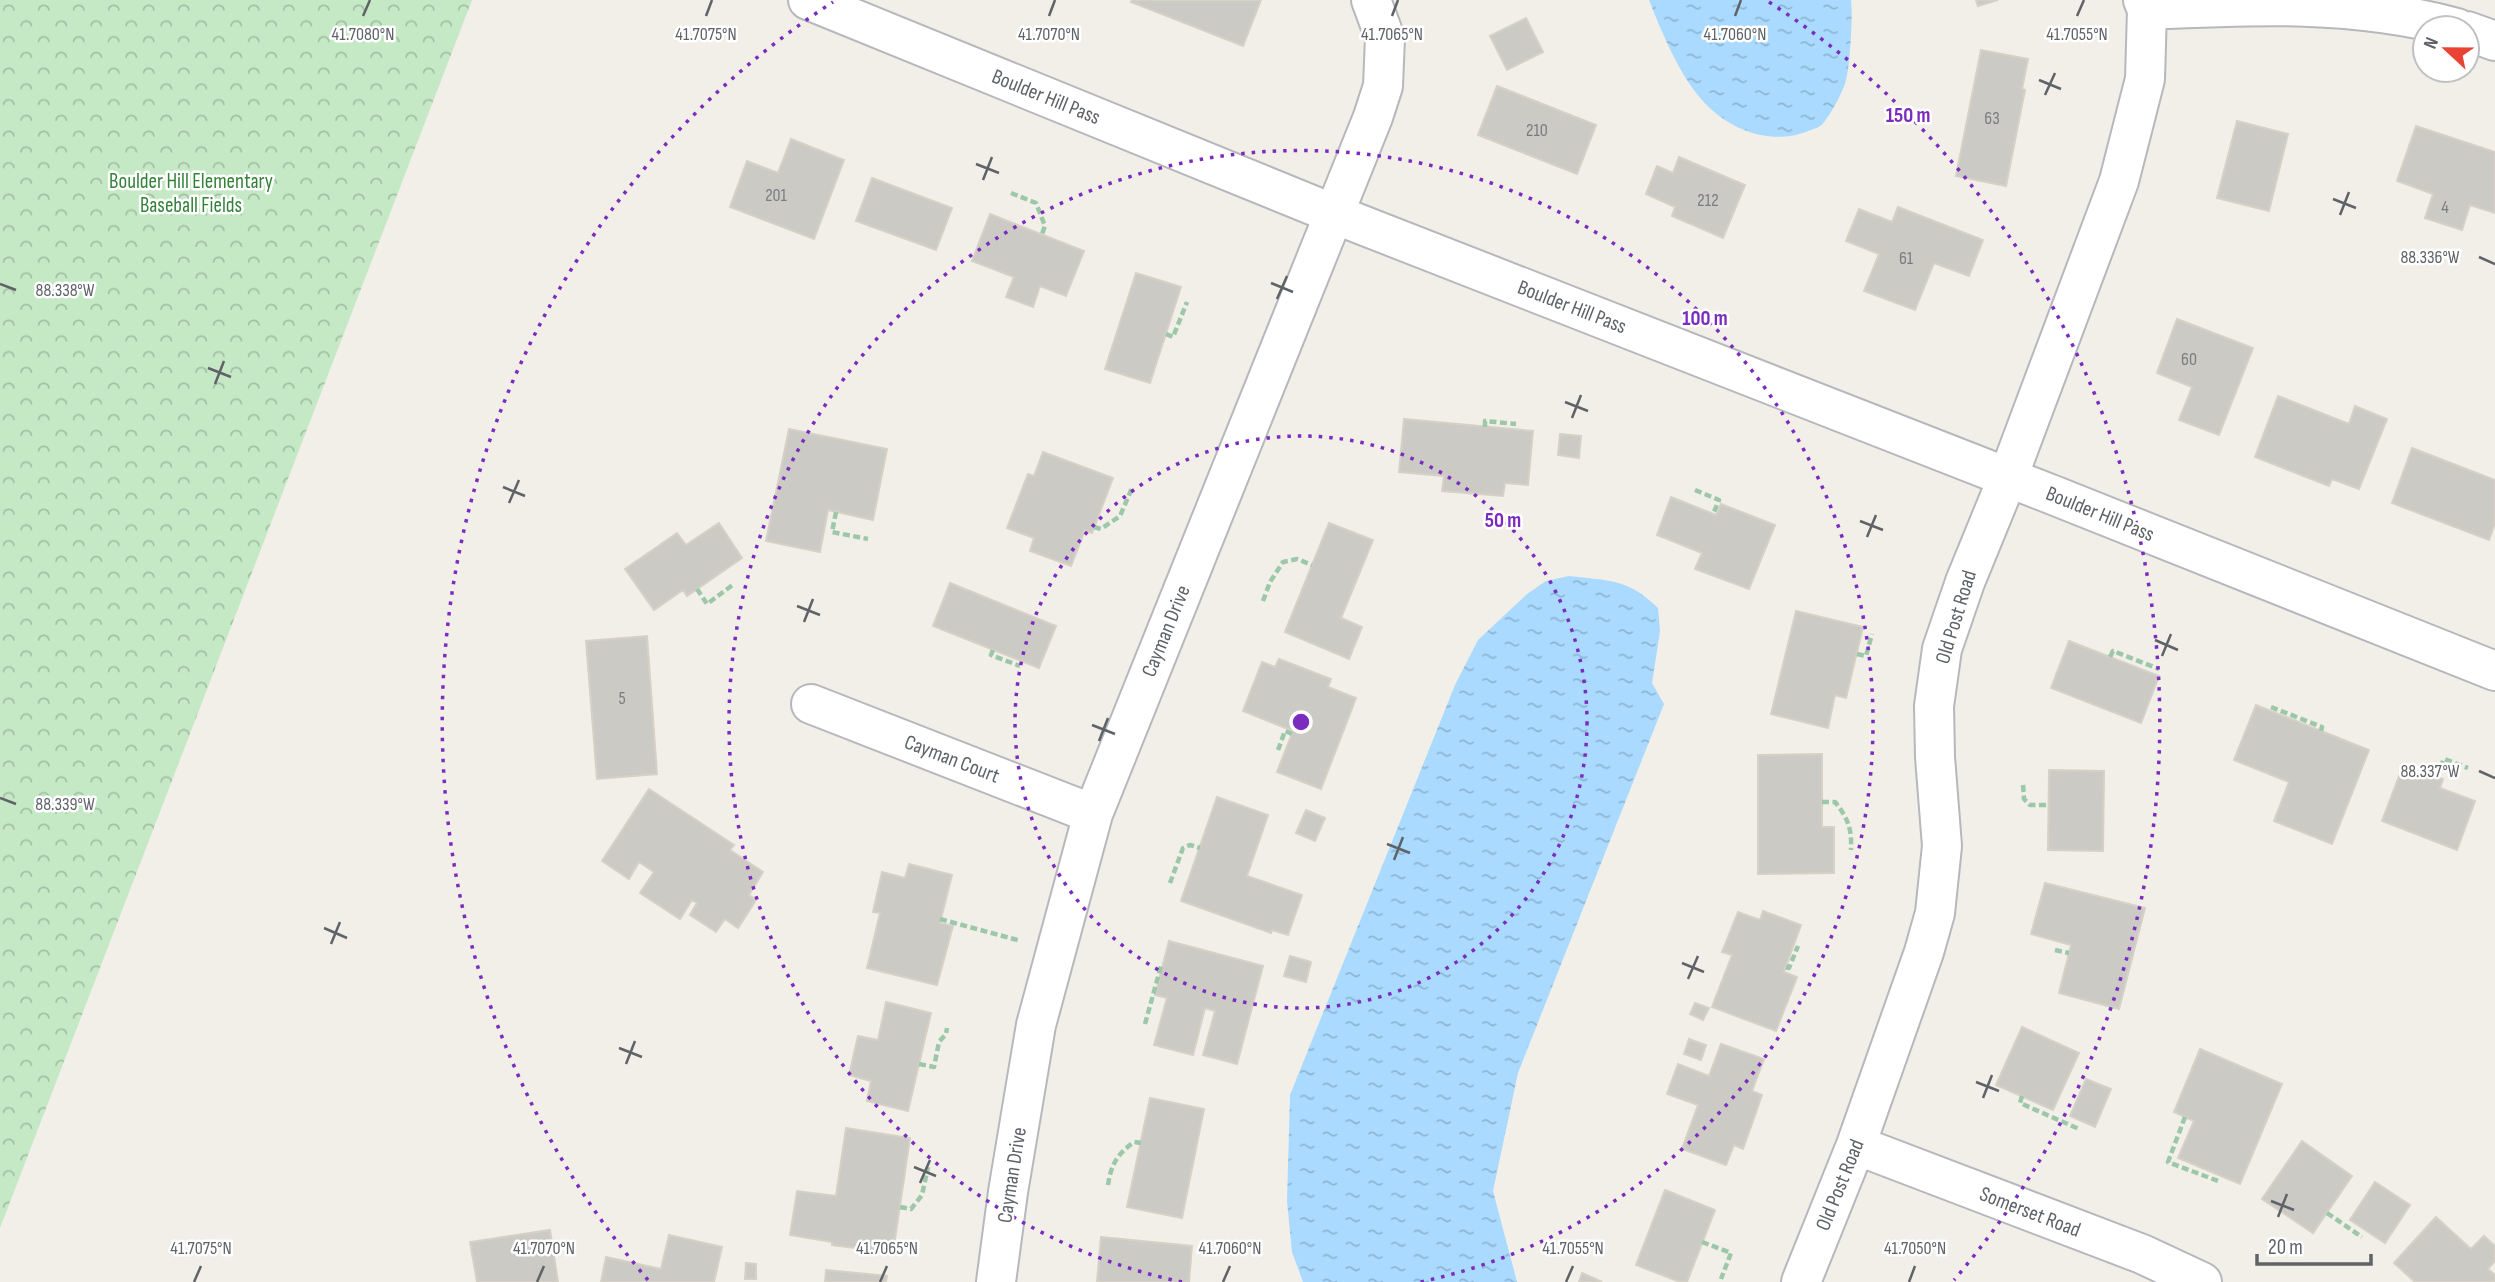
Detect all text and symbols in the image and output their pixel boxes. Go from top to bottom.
north arrow [2411,14,2481,84]
text: 41.7080°N [332,24,394,45]
text: 41.7075°N [675,24,737,45]
text: 41.7070°N [1018,24,1080,45]
text: 41.7065°N [1361,24,1423,45]
text: 41.7060°N [1704,24,1766,45]
text: 41.7055°N [2046,24,2108,45]
text: N [2419,34,2444,52]
street label: Boulder Hill Pass [988,64,1104,130]
text: 150 m [1886,103,1930,128]
house number: 63 [1984,108,2000,129]
house number: 210 [1526,120,1548,141]
park label: Boulder Hill Elementary Baseball Fields [109,169,273,218]
house number: 201 [765,185,788,206]
house number: 212 [1697,190,1719,211]
house number: 4 [2441,197,2449,218]
text: 88.336°W [2400,247,2460,268]
house number: 61 [1899,248,1914,269]
street label: Boulder Hill Pass [1514,275,1630,339]
text: 88.338°W [36,280,95,301]
text: 100 m [1682,306,1728,331]
house number: 60 [2181,349,2197,370]
street label: Boulder Hill Pass [2042,481,2158,547]
text: 50 m [1485,508,1521,533]
street label: Old Post Road [1930,567,1982,667]
street label: Cayman Drive [1136,582,1196,680]
house number: 5 [618,688,626,709]
centre of rings [1289,710,1313,734]
street label: Cayman Court [901,729,1003,789]
text: 88.337°W [2400,761,2460,782]
text: 88.339°W [35,794,95,815]
street label: Cayman Drive [992,1125,1032,1225]
street label: Old Post Road [1810,1136,1870,1234]
street label: Somerset Road [1976,1181,2084,1243]
scale bar [2257,1222,2371,1266]
text: 20 m [2268,1235,2303,1260]
text: 41.7075°N [170,1238,232,1259]
text: 41.7070°N [513,1238,575,1259]
text: 41.7065°N [856,1238,918,1259]
text: 41.7060°N [1199,1238,1261,1259]
text: 41.7055°N [1542,1238,1604,1259]
text: 41.7050°N [1884,1238,1946,1259]

